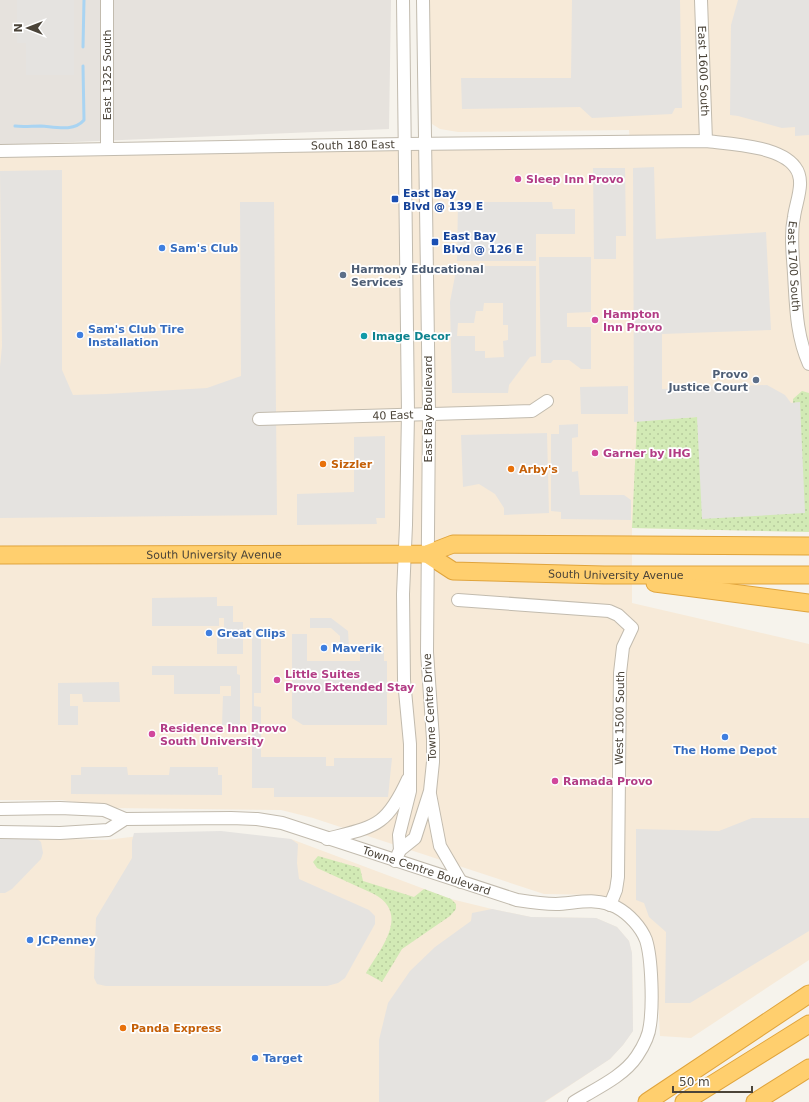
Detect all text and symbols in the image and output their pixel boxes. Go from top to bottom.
north arrow [8,8,48,48]
text: N [12,23,25,33]
street label: East 1600 South [695,25,712,117]
street label: East 1325 South [101,30,114,120]
street label: South 180 East [311,138,396,152]
place label: Sleep Inn Provo [526,173,624,186]
marker: Sleep Inn Provo [513,174,523,184]
place label: East Bay Blvd @ 139 E [403,187,483,213]
marker: East Bay Blvd @ 139 E [390,194,400,204]
street label: East 1700 South [785,220,803,312]
place label: East Bay Blvd @ 126 E [443,230,523,256]
marker: East Bay Blvd @ 126 E [430,237,440,247]
place label: Sam's Club [170,242,238,255]
marker: Sam's Club [157,243,167,253]
place label: Harmony Educational Services [351,263,484,289]
marker: Harmony Educational Services [338,270,348,280]
place label: Hampton Inn Provo [603,308,663,334]
marker: Hampton Inn Provo [590,315,600,325]
place label: Sam's Club Tire Installation [88,323,184,349]
marker: Sam's Club Tire Installation [75,330,85,340]
place label: Image Decor [372,330,451,343]
marker: Image Decor [359,331,369,341]
street label: East Bay Boulevard [422,355,435,463]
place label: Provo Justice Court [668,368,748,394]
marker: Provo Justice Court [751,375,761,385]
street label: 40 East [372,408,414,422]
place label: Garner by IHG [603,447,691,460]
marker: Garner by IHG [590,448,600,458]
place label: Sizzler [331,458,373,471]
marker: Sizzler [318,459,328,469]
place label: Arby's [519,463,558,476]
marker: Arby's [506,464,516,474]
street label: South University Avenue [146,548,282,561]
street label: South University Avenue [548,567,684,582]
place label: Great Clips [217,627,286,640]
marker: Great Clips [204,628,214,638]
place label: Maverik [332,642,382,655]
marker: Maverik [319,643,329,653]
street label: Towne Centre Drive [421,653,439,762]
place label: Little Suites Provo Extended Stay [285,668,414,694]
street label: West 1500 South [613,671,627,765]
marker: Little Suites Provo Extended Stay [272,675,282,685]
place label: Residence Inn Provo South University [160,722,287,748]
marker: Residence Inn Provo South University [147,729,157,739]
marker: The Home Depot [720,732,730,742]
place label: The Home Depot [673,744,777,757]
place label: Ramada Provo [563,775,653,788]
marker: Ramada Provo [550,776,560,786]
street label: Towne Centre Boulevard [360,843,492,897]
place label: JCPenney [37,934,96,947]
marker: JCPenney [25,935,35,945]
place label: Panda Express [131,1022,222,1035]
marker: Panda Express [118,1023,128,1033]
place label: Target [263,1052,303,1065]
marker: Target [250,1053,260,1063]
scale bar [673,1068,752,1094]
text: 50 m [679,1075,710,1089]

